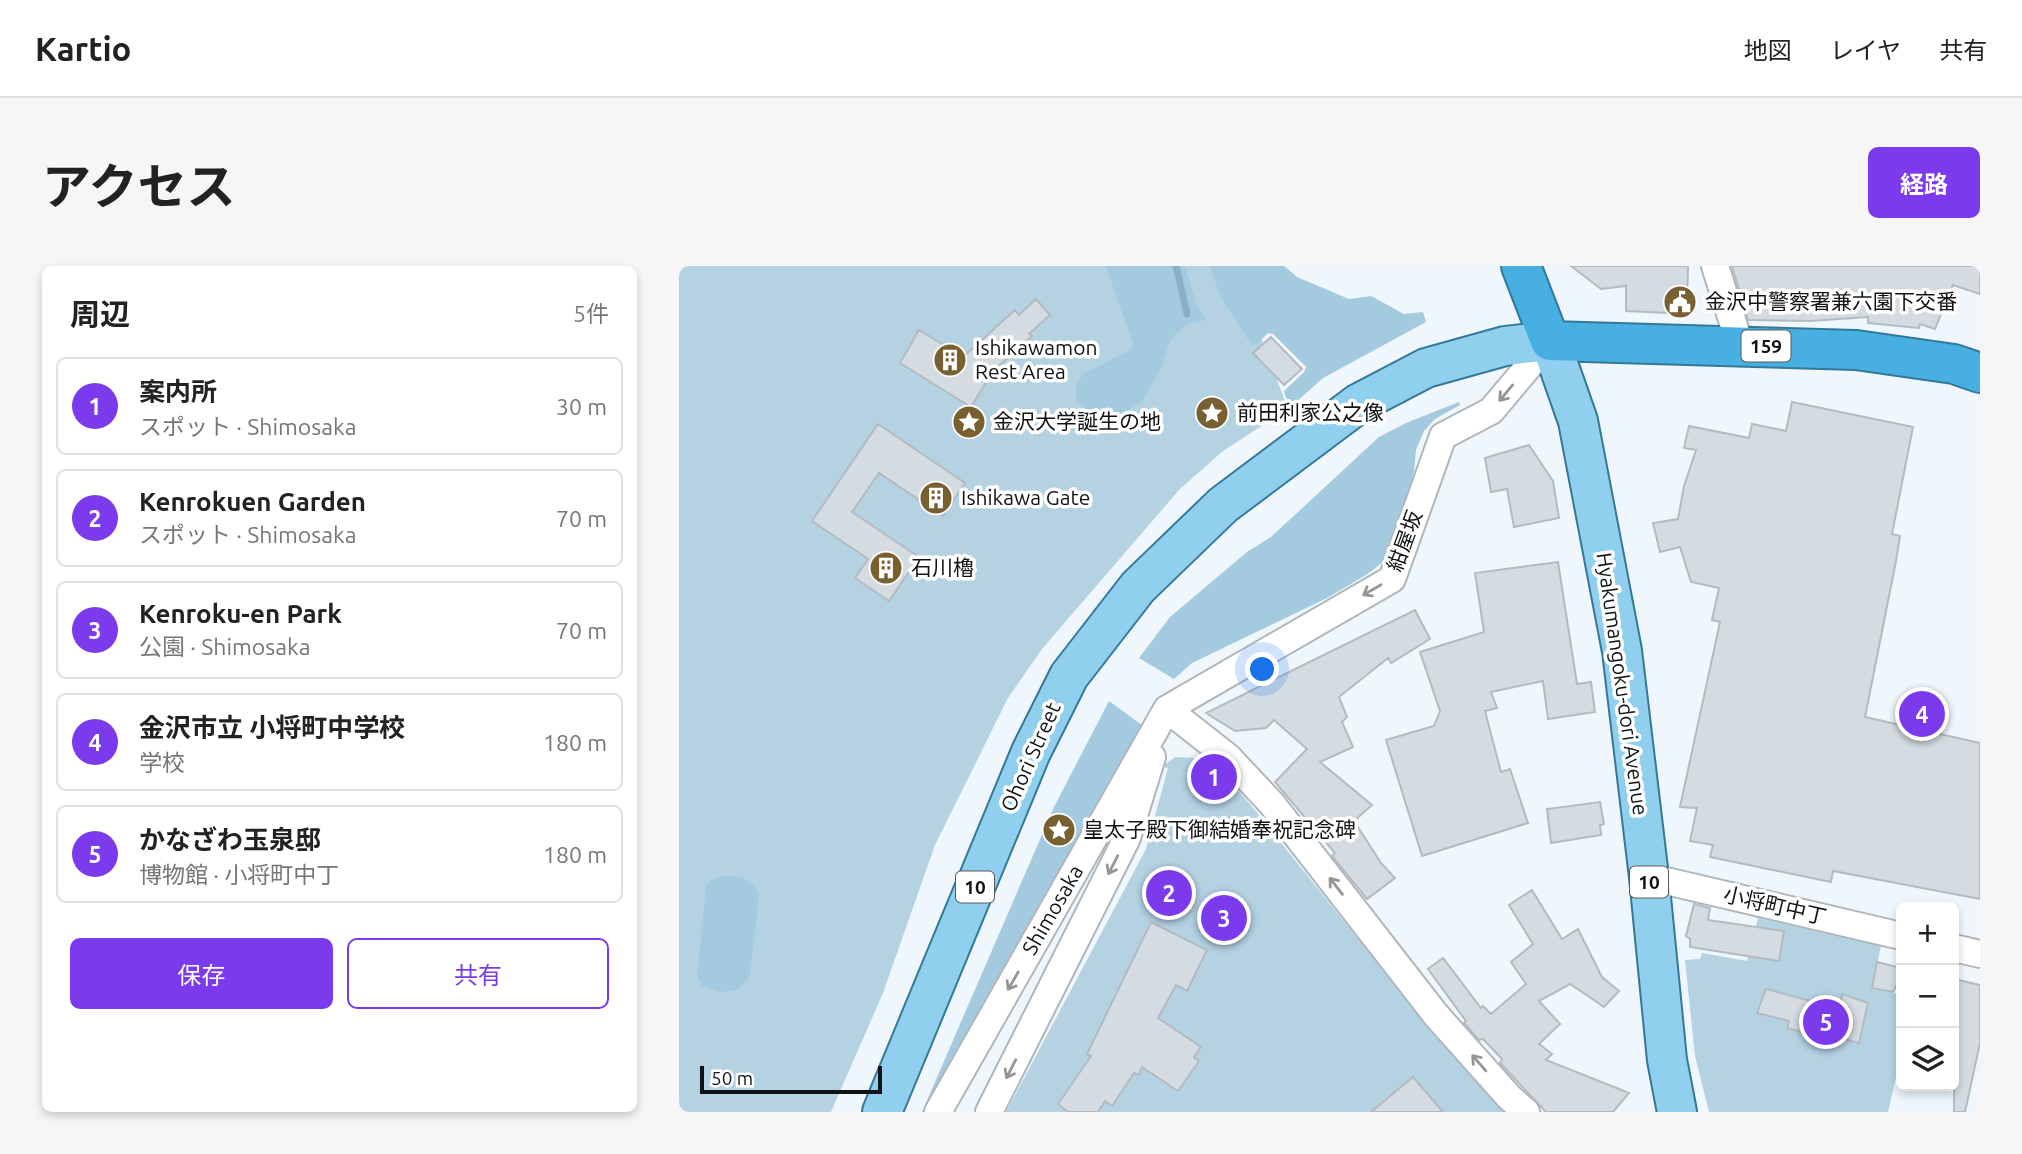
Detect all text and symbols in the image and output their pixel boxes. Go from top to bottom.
text: Kartio [35,30,131,67]
text: 地図 [1744,37,1792,64]
text: レイヤ [1830,37,1901,64]
text: 共有 [1939,37,1987,64]
button: 経路 [1868,147,1980,218]
text: アクセス [42,158,236,213]
public building icon: 金沢中警察署兼六園下交番 [1661,283,1699,321]
place label: 金沢中警察署兼六園下交番 [1705,289,1957,313]
text: 周辺 [70,297,130,331]
text: 5件 [573,301,609,326]
road number: 159 [1741,330,1791,362]
place label: Ishikawamon Rest Area [975,335,1097,383]
building icon: Ishikawamon Rest Area [931,341,969,379]
text: 案内所 [139,377,217,406]
one-way arrow [1498,384,1514,402]
text: 1 [89,394,101,419]
text: 30 m [556,394,607,419]
place icon: 前田利家公之像 [1193,394,1231,432]
place label: 前田利家公之像 [1237,400,1384,424]
place icon: 金沢大学誕生の地 [950,403,988,441]
place label: 金沢大学誕生の地 [993,409,1161,433]
text: スポット · Shimosaka [139,414,357,439]
building icon: Ishikawa Gate [917,479,955,517]
place label: Ishikawa Gate [961,485,1090,509]
text: Kenrokuen Garden [139,487,366,516]
text: 2 [89,506,101,531]
text: 70 m [556,506,607,531]
street label: 紺屋坂 [1382,507,1426,574]
text: スポット · Shimosaka [139,522,357,547]
building icon: 石川櫓 [867,549,905,587]
street label: Hyakumangoku-dori Avenue [1593,551,1653,817]
place label: 石川櫓 [911,555,974,579]
one-way arrow [1363,584,1383,598]
text: Kenroku-en Park [139,599,342,628]
text: 3 [89,618,101,643]
text: 70 m [556,618,607,643]
text: 公園 · Shimosaka [139,634,311,659]
your location [1245,652,1279,686]
pin: 4 [1899,688,1945,740]
street label: Ohori Street [995,698,1065,815]
text: 金沢市立 小将町中学校 [139,713,405,742]
text: 4 [89,730,101,755]
text: 180 m [543,730,607,755]
text: 学校 [139,750,185,775]
pin: 1 [1191,751,1237,803]
place icon: 皇太子殿下御結婚奉祝記念碑 [1040,811,1078,849]
place label: 皇太子殿下御結婚奉祝記念碑 [1083,817,1356,841]
text: かなざわ玉泉邸 [139,825,321,854]
text: 5 [89,842,101,867]
text: 180 m [543,842,607,867]
one-way arrow [1106,854,1120,875]
street label: Shimosaka [1017,860,1087,959]
text: 博物館 · 小将町中丁 [139,862,339,887]
road number: 10 [1630,866,1668,898]
pin: 2 [1146,867,1192,919]
road number: 10 [956,872,994,902]
one-way arrow [1328,877,1343,896]
street label: 小将町中丁 [1721,882,1829,929]
pin: 3 [1201,892,1247,944]
map controls [1896,902,1959,1091]
button: + [1896,902,1959,965]
button: 保存 [70,938,333,1009]
button: 共有 [347,938,609,1009]
button: − [1896,965,1959,1028]
one-way arrow [1006,970,1020,990]
pin: 5 [1803,996,1849,1048]
button: layers [1896,1028,1959,1091]
one-way arrow [1471,1054,1487,1072]
one-way arrow [1004,1058,1018,1078]
scale bar [700,1063,882,1095]
text: 50 m [711,1067,753,1089]

